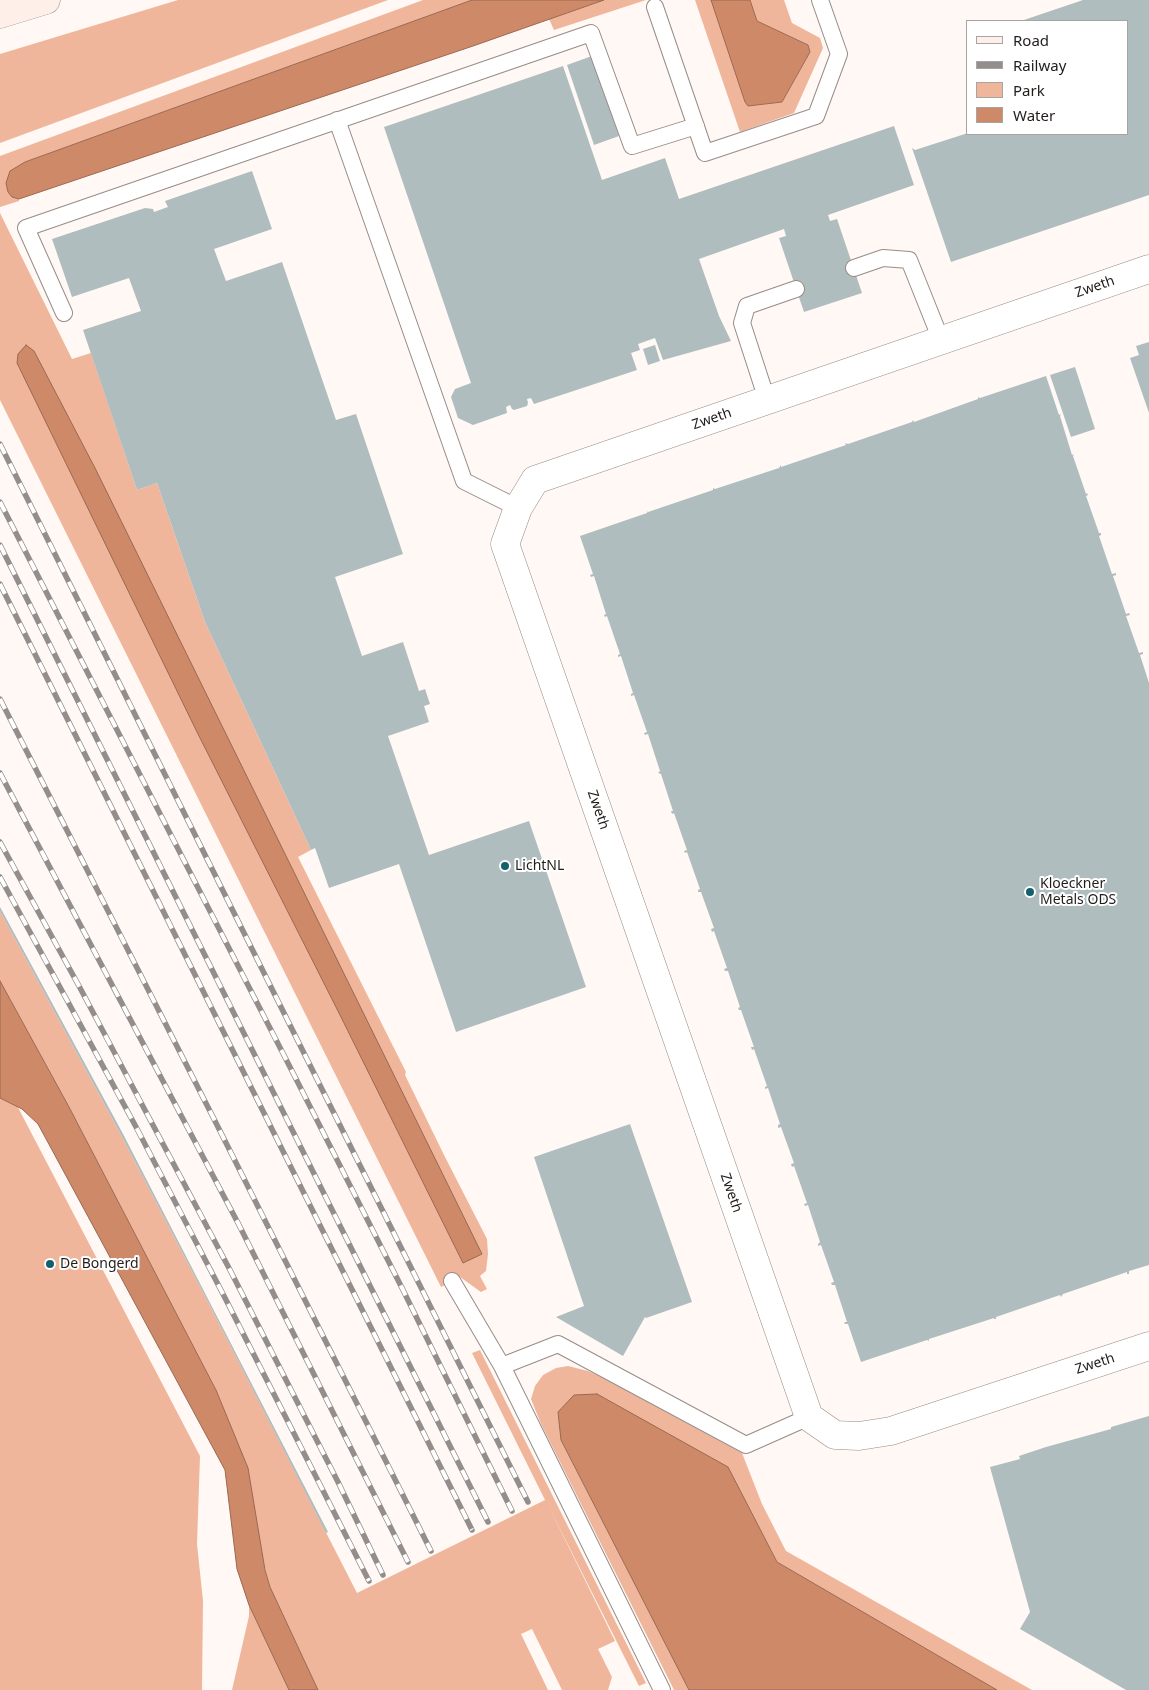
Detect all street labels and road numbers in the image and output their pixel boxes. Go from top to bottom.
street label: Zweth [1073,272,1117,302]
street label: Zweth [690,404,734,434]
street label: Zweth [583,788,613,832]
street label: Zweth [716,1171,746,1215]
street label: Zweth [1073,1350,1117,1378]

